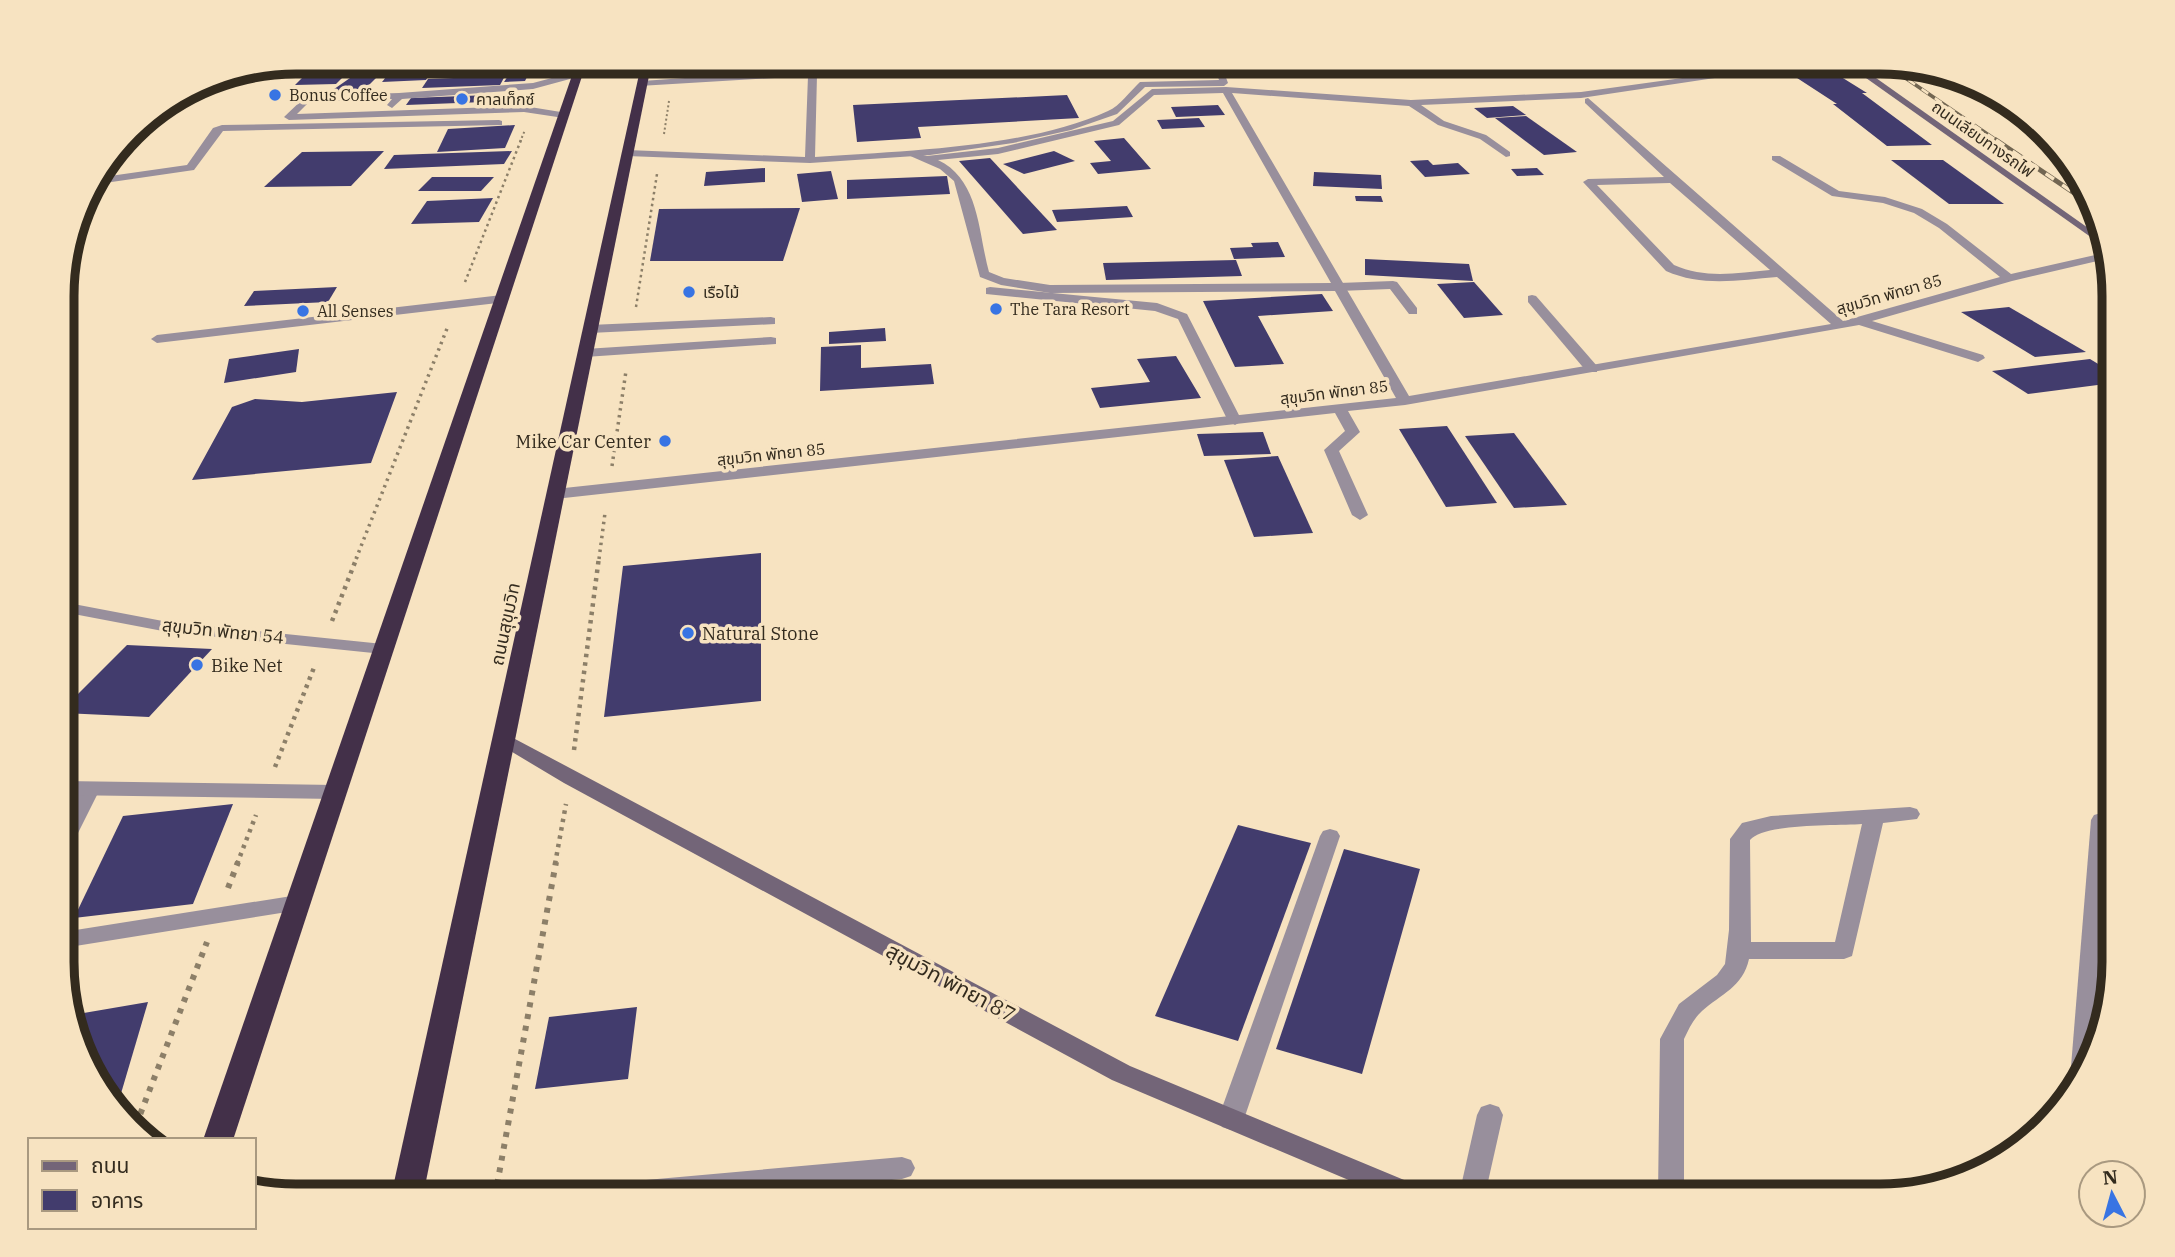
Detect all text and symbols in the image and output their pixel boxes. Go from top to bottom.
place label: Bonus Coffee [289,85,388,105]
marker: Bonus Coffee [267,87,283,103]
place label: คาลเท็กซ์ [476,89,535,109]
marker: คาลเท็กซ์ [454,91,470,107]
street label: ถนนเลียบทางรถไฟ [1928,96,2038,182]
street label: สุขุมวิท พัทยา 85 [1834,269,1944,319]
place label: เรือไม้ [703,282,739,302]
marker: เรือไม้ [681,284,697,300]
place label: The Tara Resort [1010,299,1130,319]
place label: All Senses [317,301,394,321]
marker: The Tara Resort [988,301,1004,317]
marker: All Senses [295,303,311,319]
street label: สุขุมวิท พัทยา 85 [1279,375,1389,409]
place label: Mike Car Center [515,430,651,453]
marker: Mike Car Center [657,433,673,449]
street label: สุขุมวิท พัทยา 85 [716,438,826,470]
street label: ถนนสุขุมวิท [485,581,525,667]
street label: สุขุมวิท พัทยา 54 [161,613,285,649]
place label: Natural Stone [702,622,819,645]
marker: Natural Stone [680,625,696,641]
place label: Bike Net [211,654,283,677]
marker: Bike Net [189,657,205,673]
street label: สุขุมวิท พัทยา 87 [881,936,1021,1028]
legend [28,1138,256,1229]
text: ถนน [91,1151,129,1179]
north arrow [2077,1159,2147,1229]
text: N [2101,1164,2119,1190]
text: อาคาร [91,1186,143,1214]

